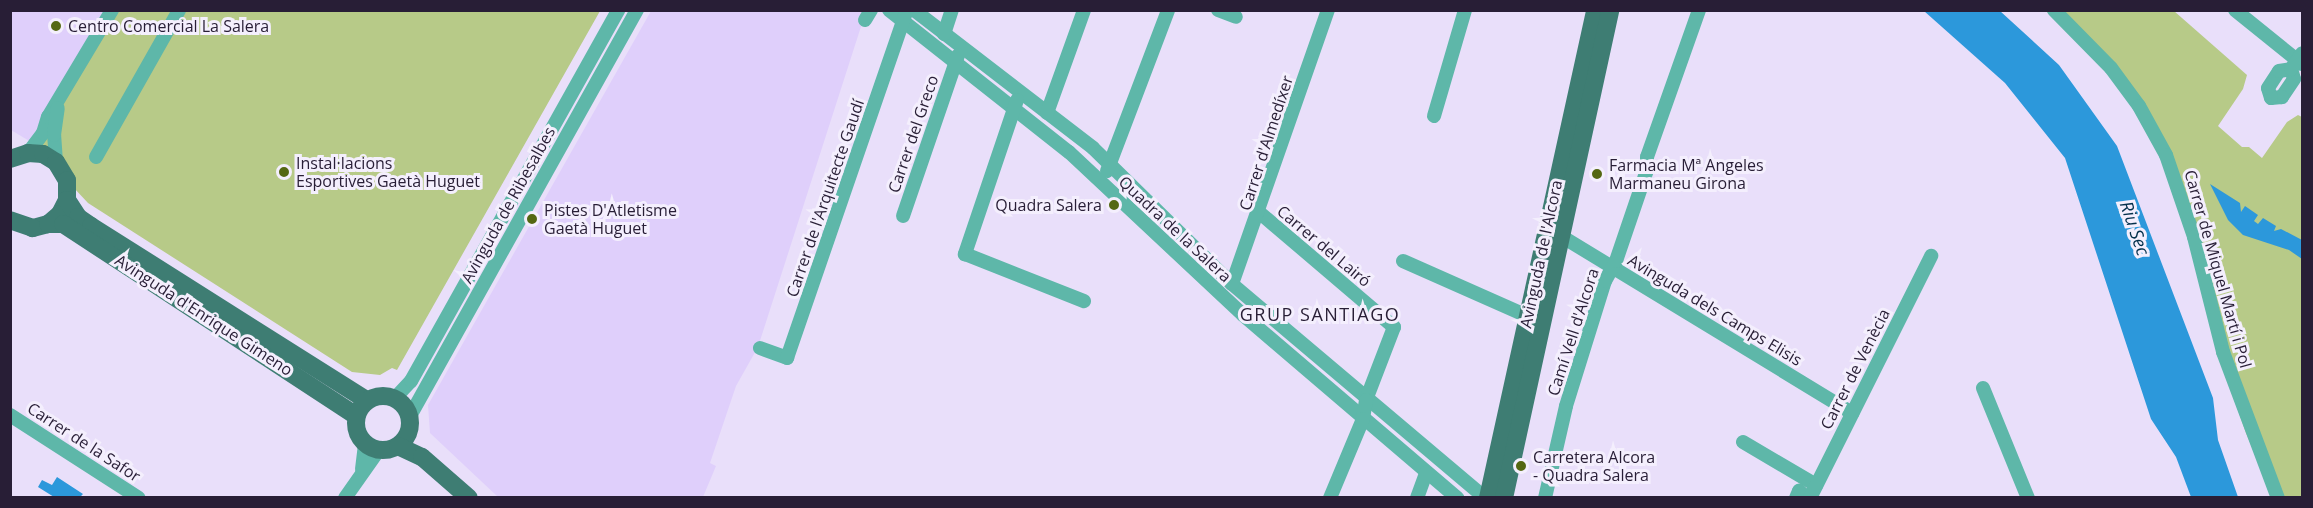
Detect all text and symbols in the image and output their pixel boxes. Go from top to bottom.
place label: Centro Comercial La Salera [68,16,269,36]
marker: Centro Comercial La Salera [49,19,63,33]
street label: Carrer del Greco [884,73,942,195]
street label: Carrer d'Almedíxer [1235,73,1297,213]
street label: Carrer de l'Arquitecte Gaudí [782,97,868,299]
street label: Avinguda de Ribesalbes [457,123,559,287]
place label: Instal·lacions Esportives Gaetà Huguet [296,153,480,191]
place label: Farmacia Mª Angeles Marmaneu Girona [1609,155,1764,193]
marker: Instal·lacions Esportives Gaetà Huguet [277,165,291,179]
marker: Farmacia Mª Angeles Marmaneu Girona [1590,167,1604,181]
street label: Carrer de Miquel Martí i Pol [2181,168,2255,370]
street label: Quadra de la Salera [1115,172,1235,286]
street label: Avinguda de l'Alcora [1516,178,1566,330]
place label: Quadra Salera [995,195,1102,215]
marker: Quadra Salera [1107,198,1121,212]
water label: Riu Sec [2116,198,2154,258]
place label: Pistes D'Atletisme Gaetà Huguet [544,200,677,238]
street label: Carrer del Lairó [1273,201,1375,291]
marker: Pistes D'Atletisme Gaetà Huguet [525,212,539,226]
street label: Avinguda d'Enrique Gimeno [112,250,296,380]
street label: Avinguda dels Camps Elisis [1625,250,1805,370]
street label: Camí Vell d'Alcora [1543,266,1603,398]
district label: GRUP SANTIAGO [1240,303,1400,325]
street label: Carrer de Venècia [1816,306,1894,432]
street label: Carrer de la Safor [24,398,144,486]
place label: Carretera Alcora - Quadra Salera [1533,447,1655,485]
marker: Carretera Alcora - Quadra Salera [1514,459,1528,473]

